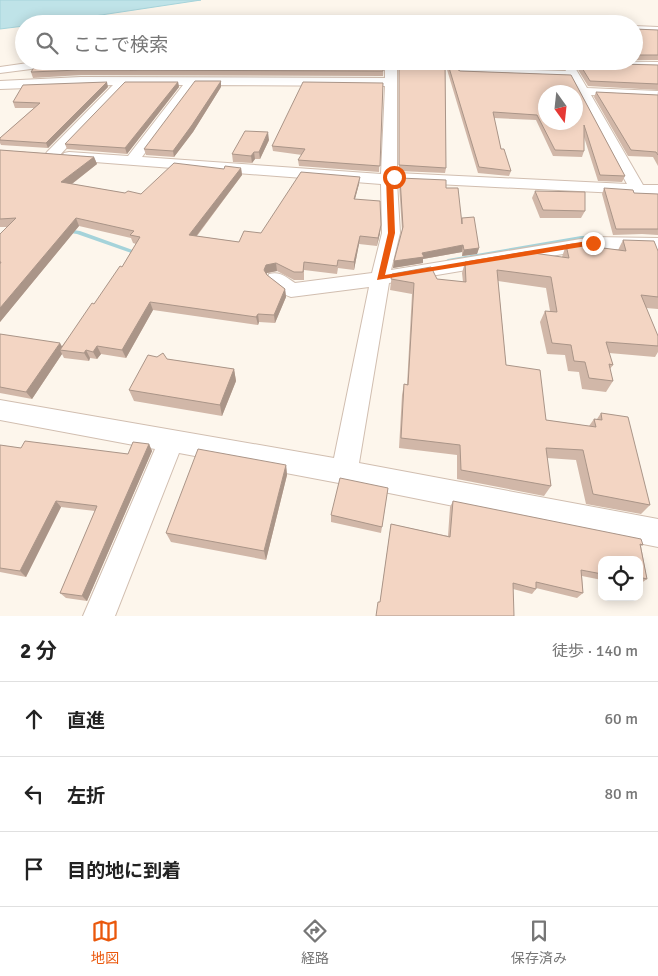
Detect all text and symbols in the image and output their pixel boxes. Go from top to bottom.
search box [15,15,643,70]
icon: search [33,29,61,57]
text: ここで検索 [73,33,168,57]
north arrow [538,85,583,130]
route start [383,166,406,189]
route end [582,232,605,255]
map controls [598,556,643,601]
button: locate [598,556,643,601]
text: 2 分 [20,638,57,664]
text: 徒歩 · 140 m [552,641,638,661]
icon: ahead [20,705,48,733]
text: 直進 [67,709,105,733]
text: 60 m [604,709,638,729]
icon: left [20,780,48,808]
text: 左折 [67,784,105,808]
text: 80 m [604,784,638,804]
icon: arrive [20,855,48,883]
text: 目的地に到着 [67,859,181,883]
tab: 地図 [91,917,119,967]
tab: 経路 [301,917,329,967]
tab: 保存済み [511,917,567,967]

